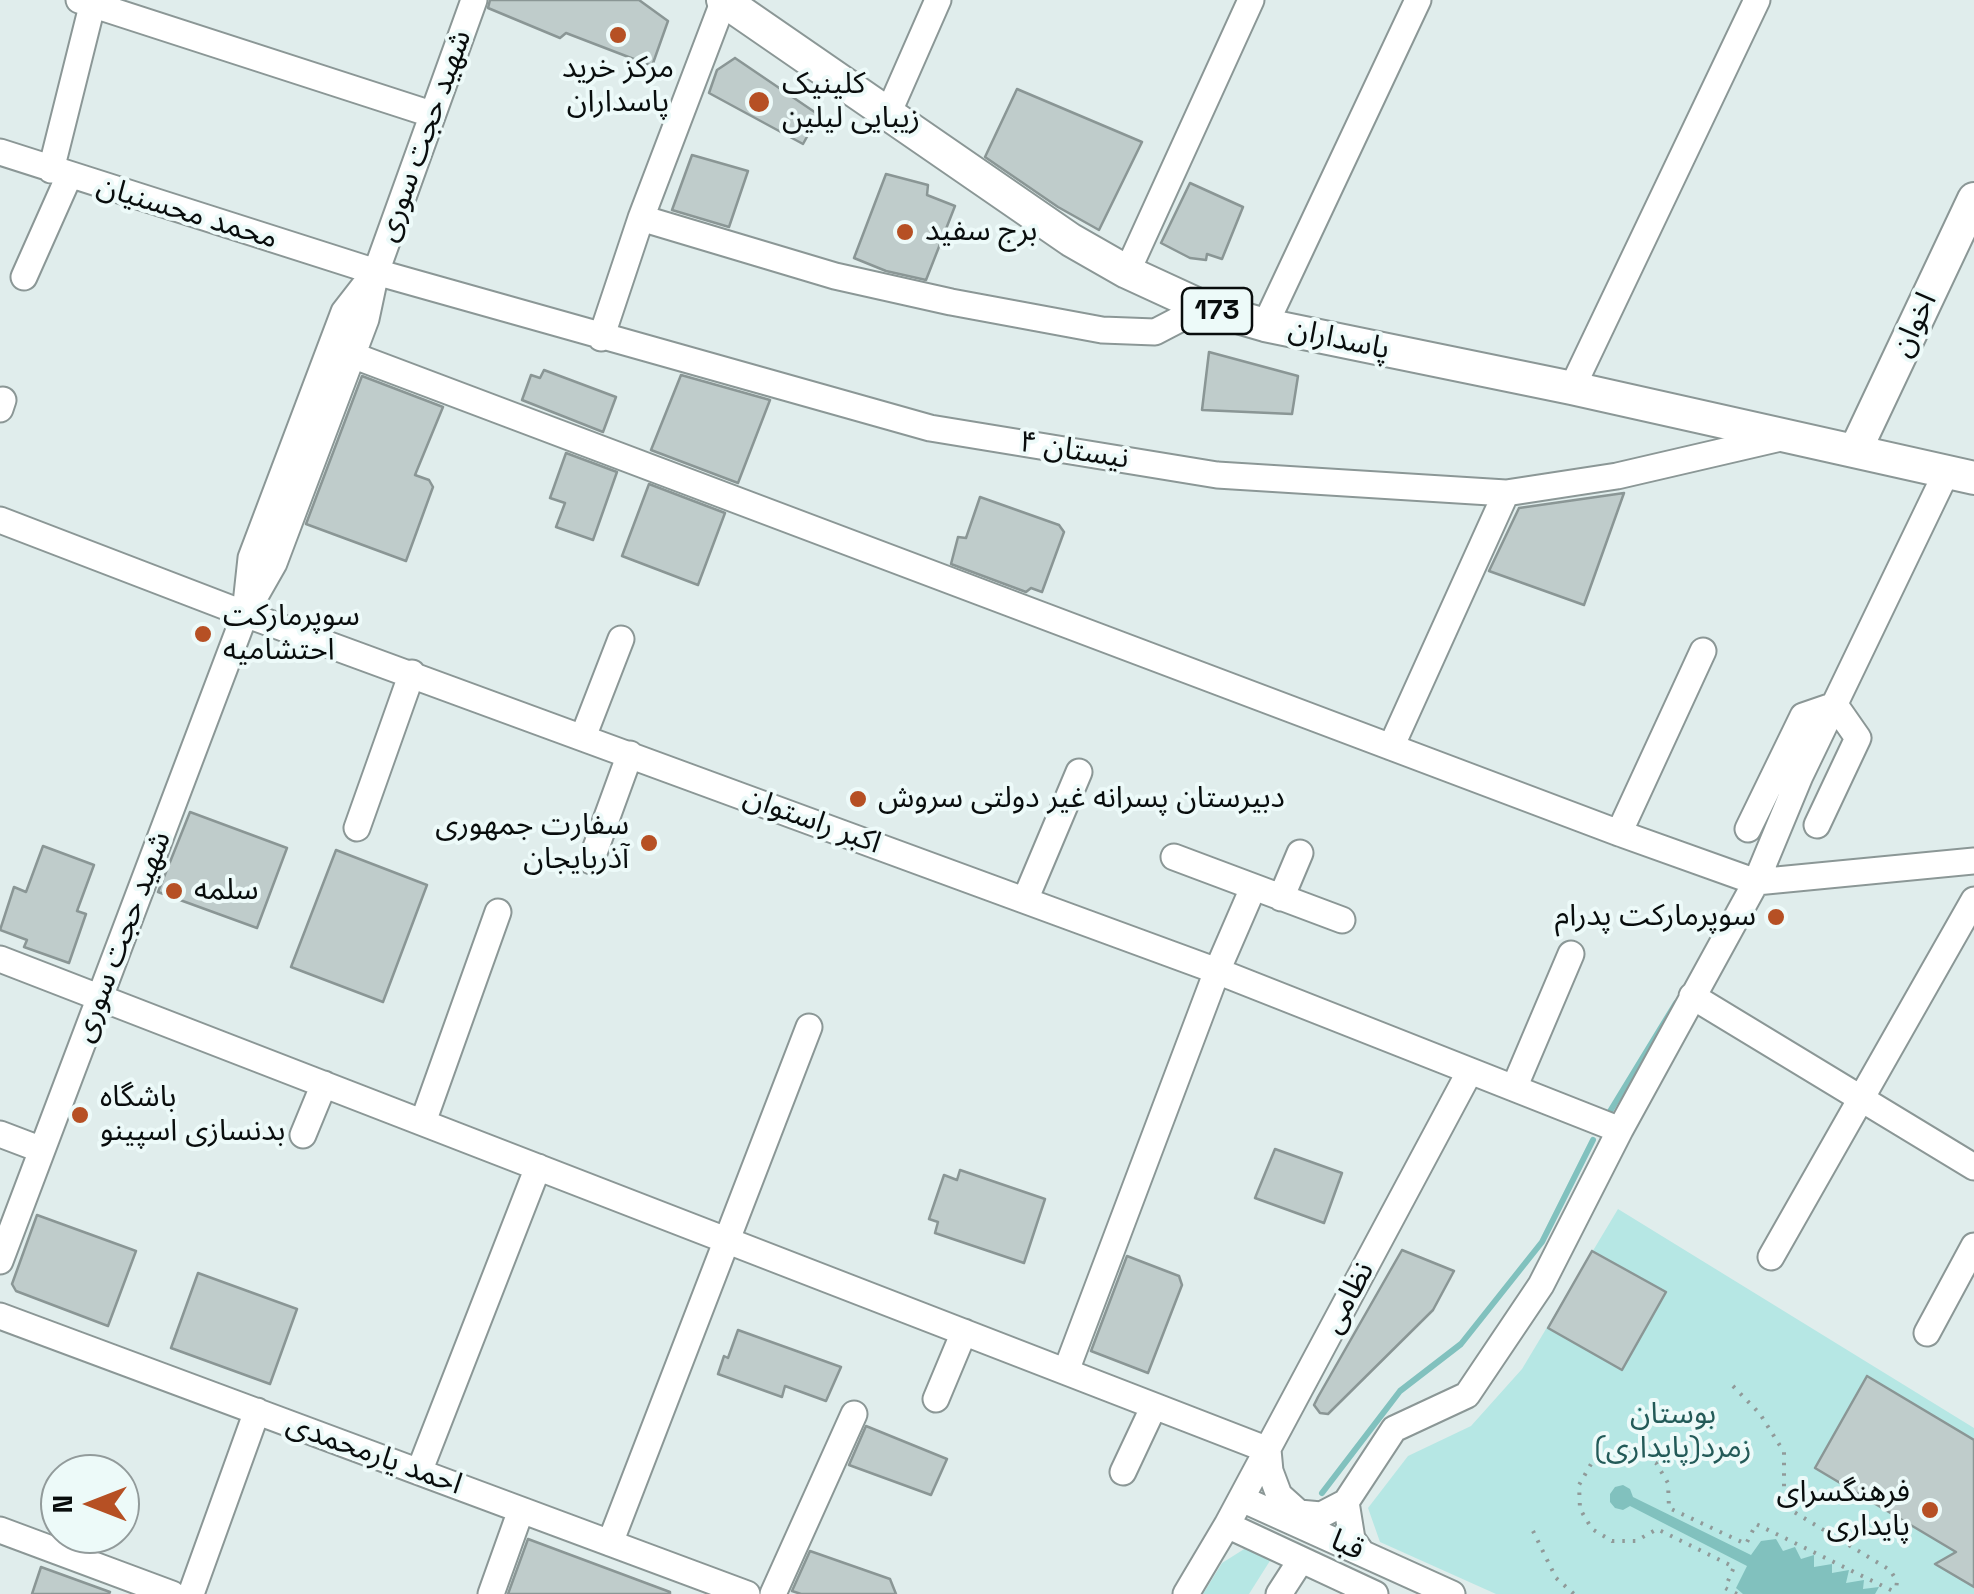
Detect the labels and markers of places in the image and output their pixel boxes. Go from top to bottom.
marker: مرکز خرید پاسداران [607,24,629,46]
place label: مرکز خرید پاسداران [562,51,674,122]
place label: کلینیک زیبایی لیلین [782,67,920,138]
marker: کلینیک زیبایی لیلین [746,89,772,115]
place label: برج سفید [925,214,1037,250]
marker: برج سفید [894,221,916,243]
place label: سوپرمارکت احتشامیه [223,599,360,670]
marker: سوپرمارکت احتشامیه [192,623,214,645]
place label: دبیرستان پسرانه غیر دولتی سروش [878,781,1285,817]
marker: دبیرستان پسرانه غیر دولتی سروش [847,788,869,810]
place label: سفارت جمهوری آذربایجان [435,808,629,878]
marker: سفارت جمهوری آذربایجان [638,832,660,854]
place label: سلمه [194,873,258,909]
marker: سلمه [163,880,185,902]
place label: سوپرمارکت پدرام [1555,899,1756,935]
marker: سوپرمارکت پدرام [1765,906,1787,928]
place label: باشگاه بدنسازی اسپینو [100,1080,285,1150]
marker: باشگاه بدنسازی اسپینو [69,1104,91,1126]
place label: فرهنگسرای پایداری [1777,1475,1910,1546]
marker: فرهنگسرای پایداری [1919,1499,1941,1521]

